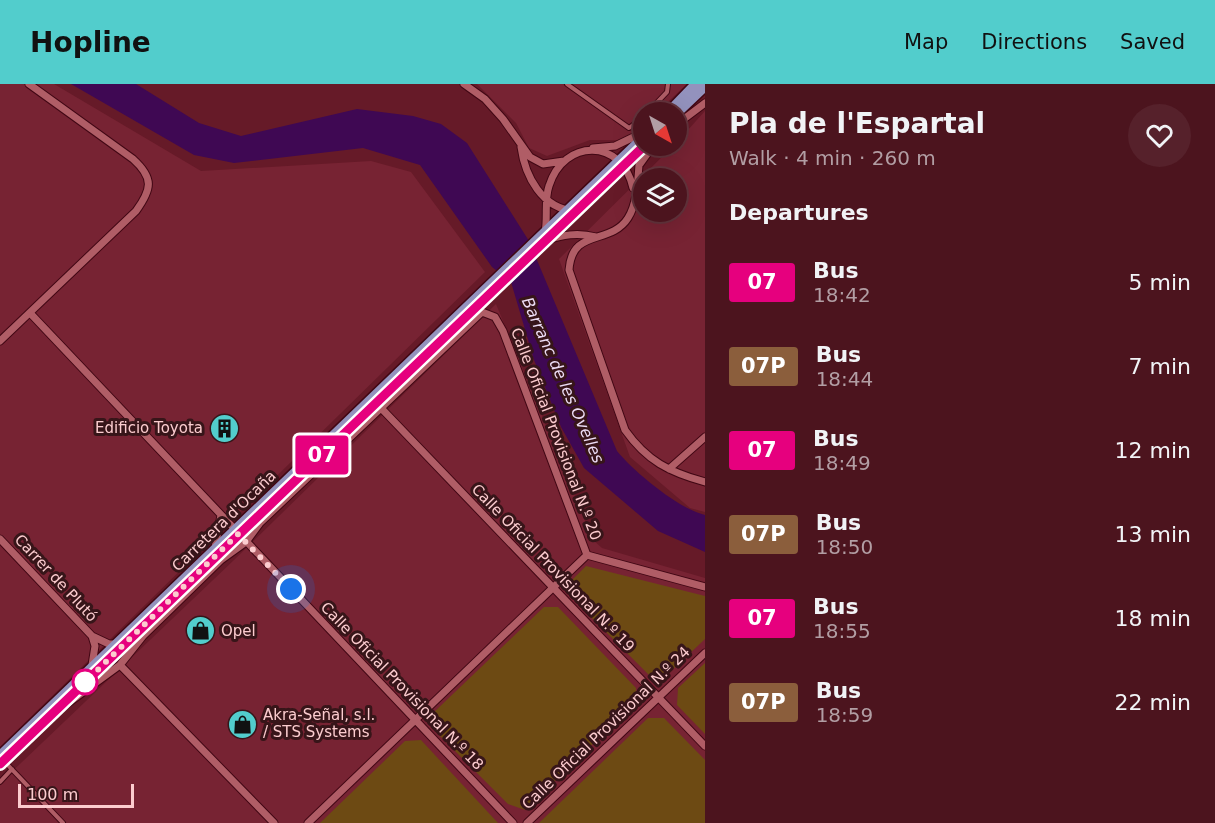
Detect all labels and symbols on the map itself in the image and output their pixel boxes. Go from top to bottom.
north arrow [633,102,687,156]
water label: Barranc de les Ovelles [518,294,608,466]
street label: Calle Oficial Provisional N.º 20 [507,325,605,543]
building icon: Edificio Toyota [208,412,240,444]
place label: Edificio Toyota [95,419,203,437]
line badge: 07 [295,436,349,475]
street label: Carretera d'Ocaña [168,467,280,575]
street label: Calle Oficial Provisional N.º 19 [468,480,638,656]
street label: Carrer de Plutó [11,531,101,625]
your location [276,574,306,604]
street label: Calle Oficial Provisional N.º 18 [317,598,487,774]
shop icon: Opel [184,615,216,647]
place label: Opel [221,622,256,640]
street label: Calle Oficial Provisional N.º 24 [518,643,694,813]
unlabelled marker [72,669,98,695]
place label: Akra-Señal, s.l. / STS Systems [263,706,375,741]
shop icon: Akra-Señal, s.l. / STS Systems [226,708,258,740]
scale bar [18,781,134,808]

